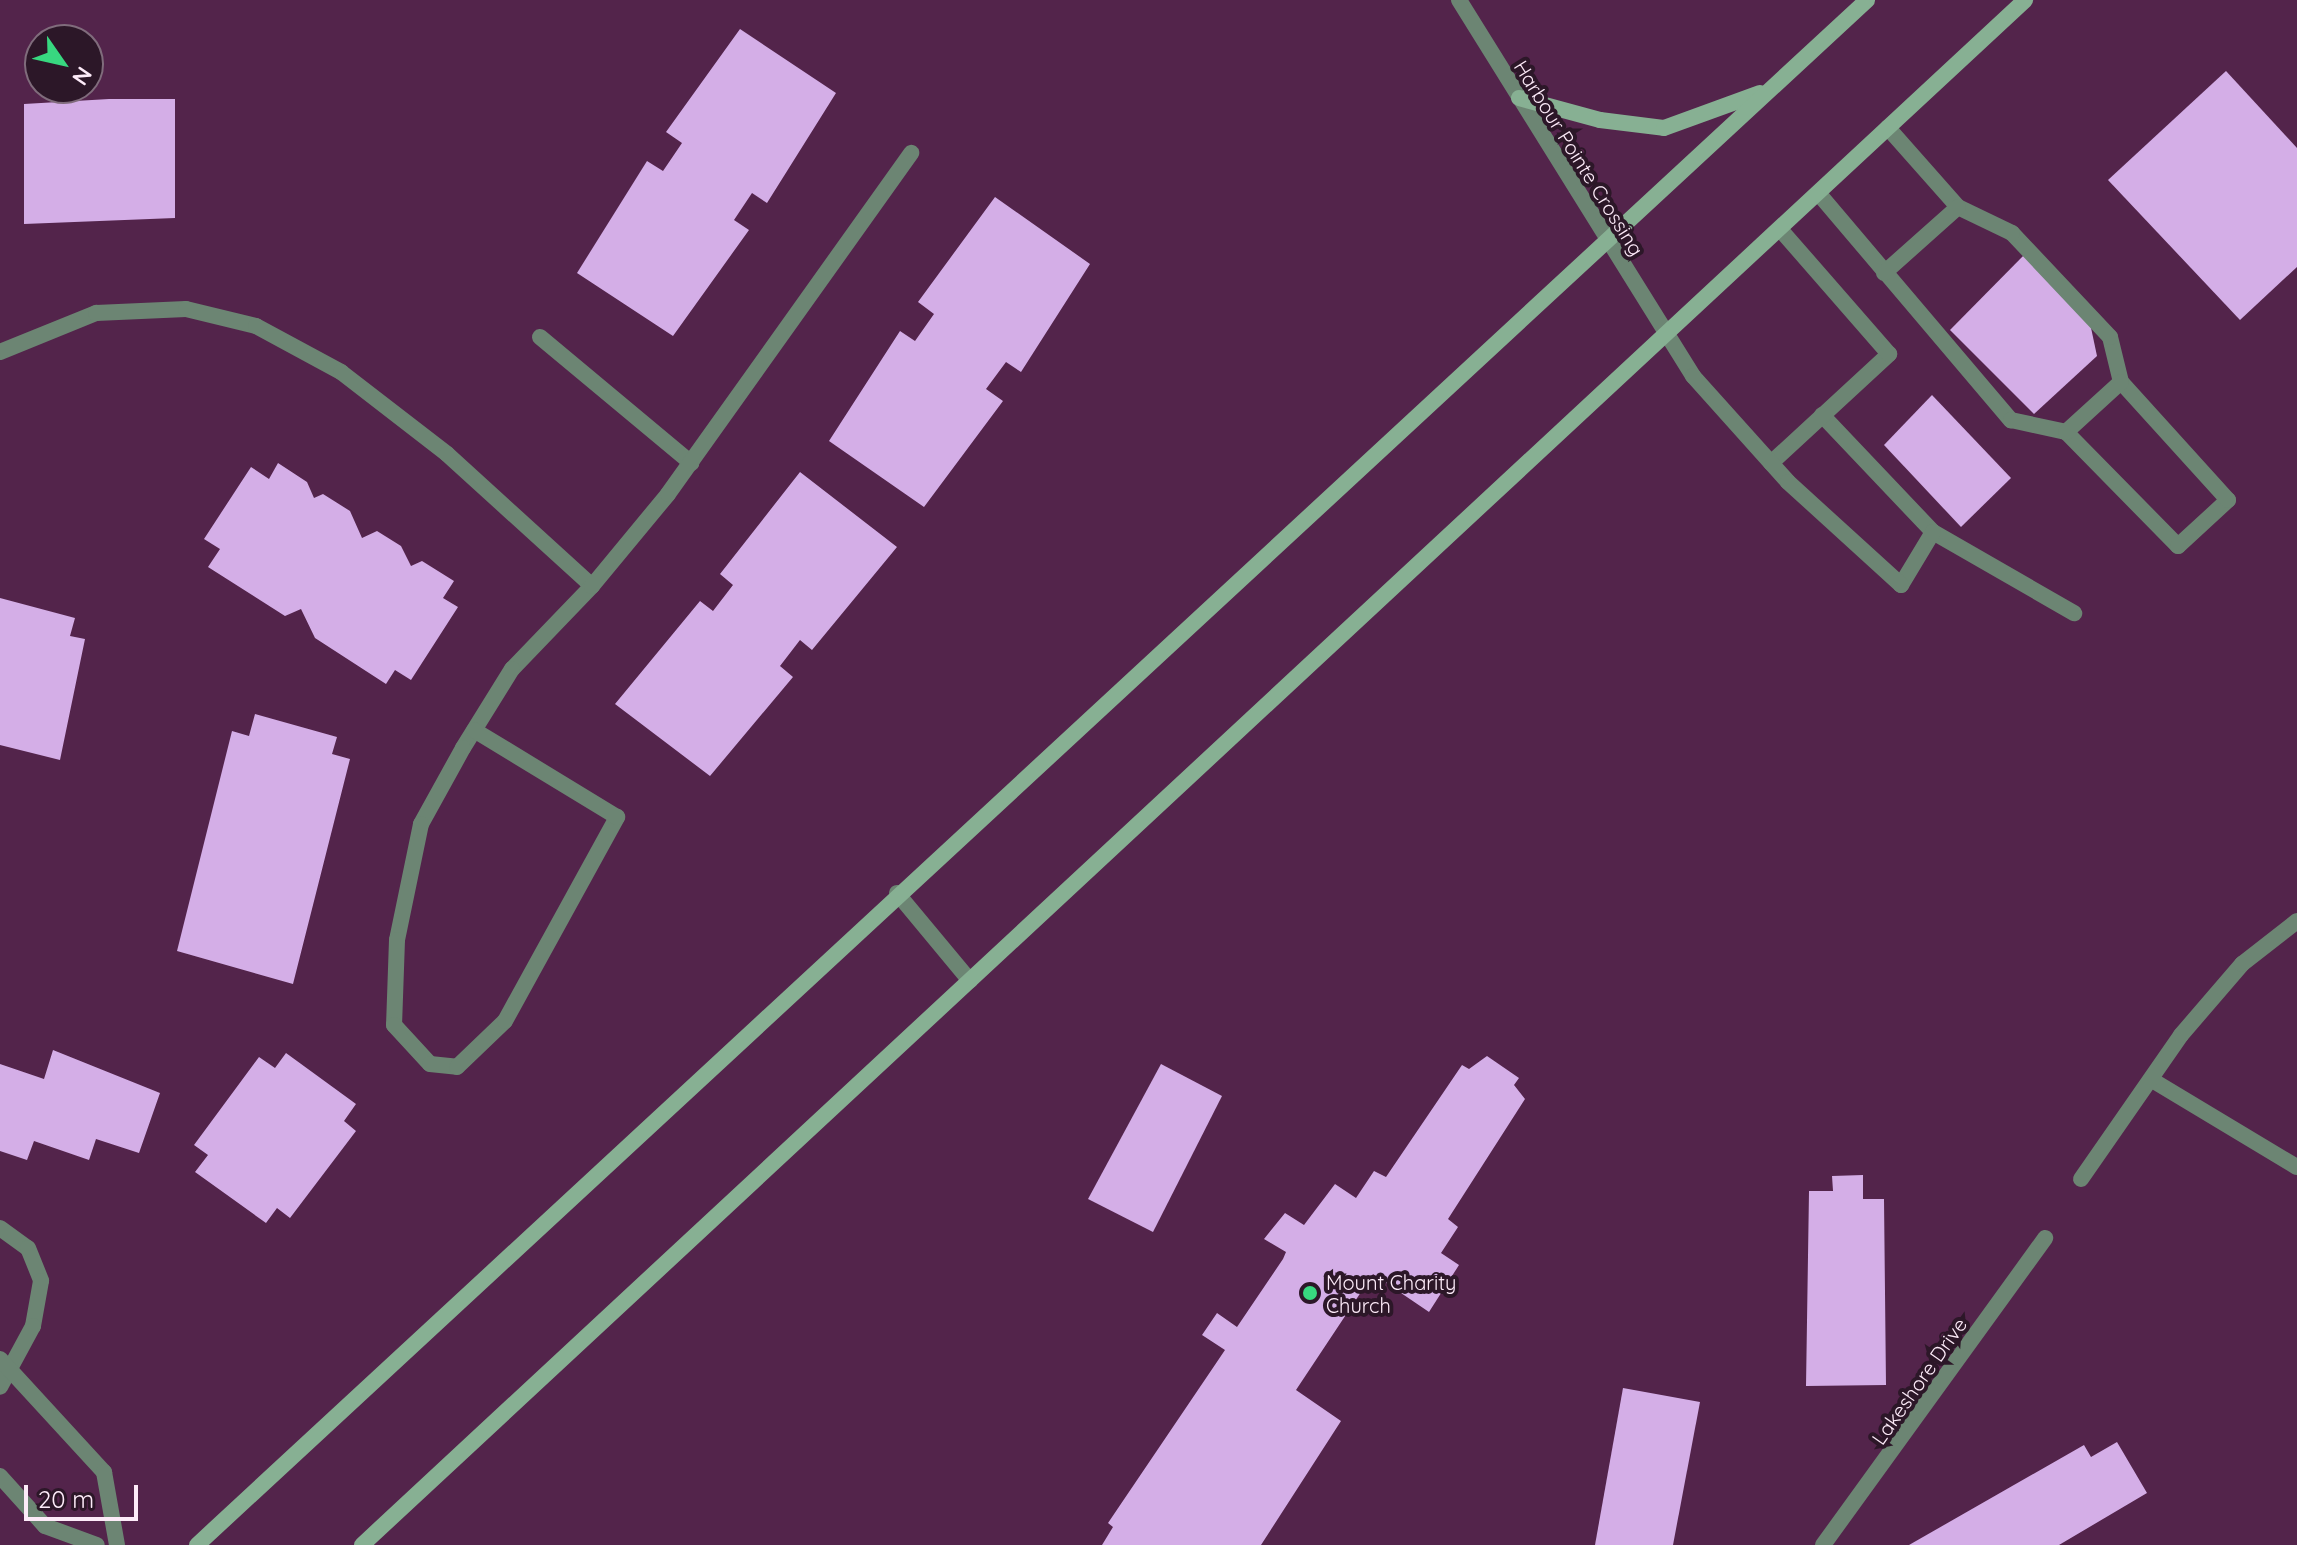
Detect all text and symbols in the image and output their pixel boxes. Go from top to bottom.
north arrow [24,24,104,104]
street label: Harbour Pointe Crossing [1509,56,1649,260]
text: N [66,62,98,91]
place label: Mount Charity Church [1326,1270,1456,1317]
marker: Mount Charity Church [1301,1284,1319,1302]
street label: Lakeshore Drive [1866,1313,1972,1449]
scale bar [28,1469,142,1519]
text: 20 m [38,1484,94,1514]

